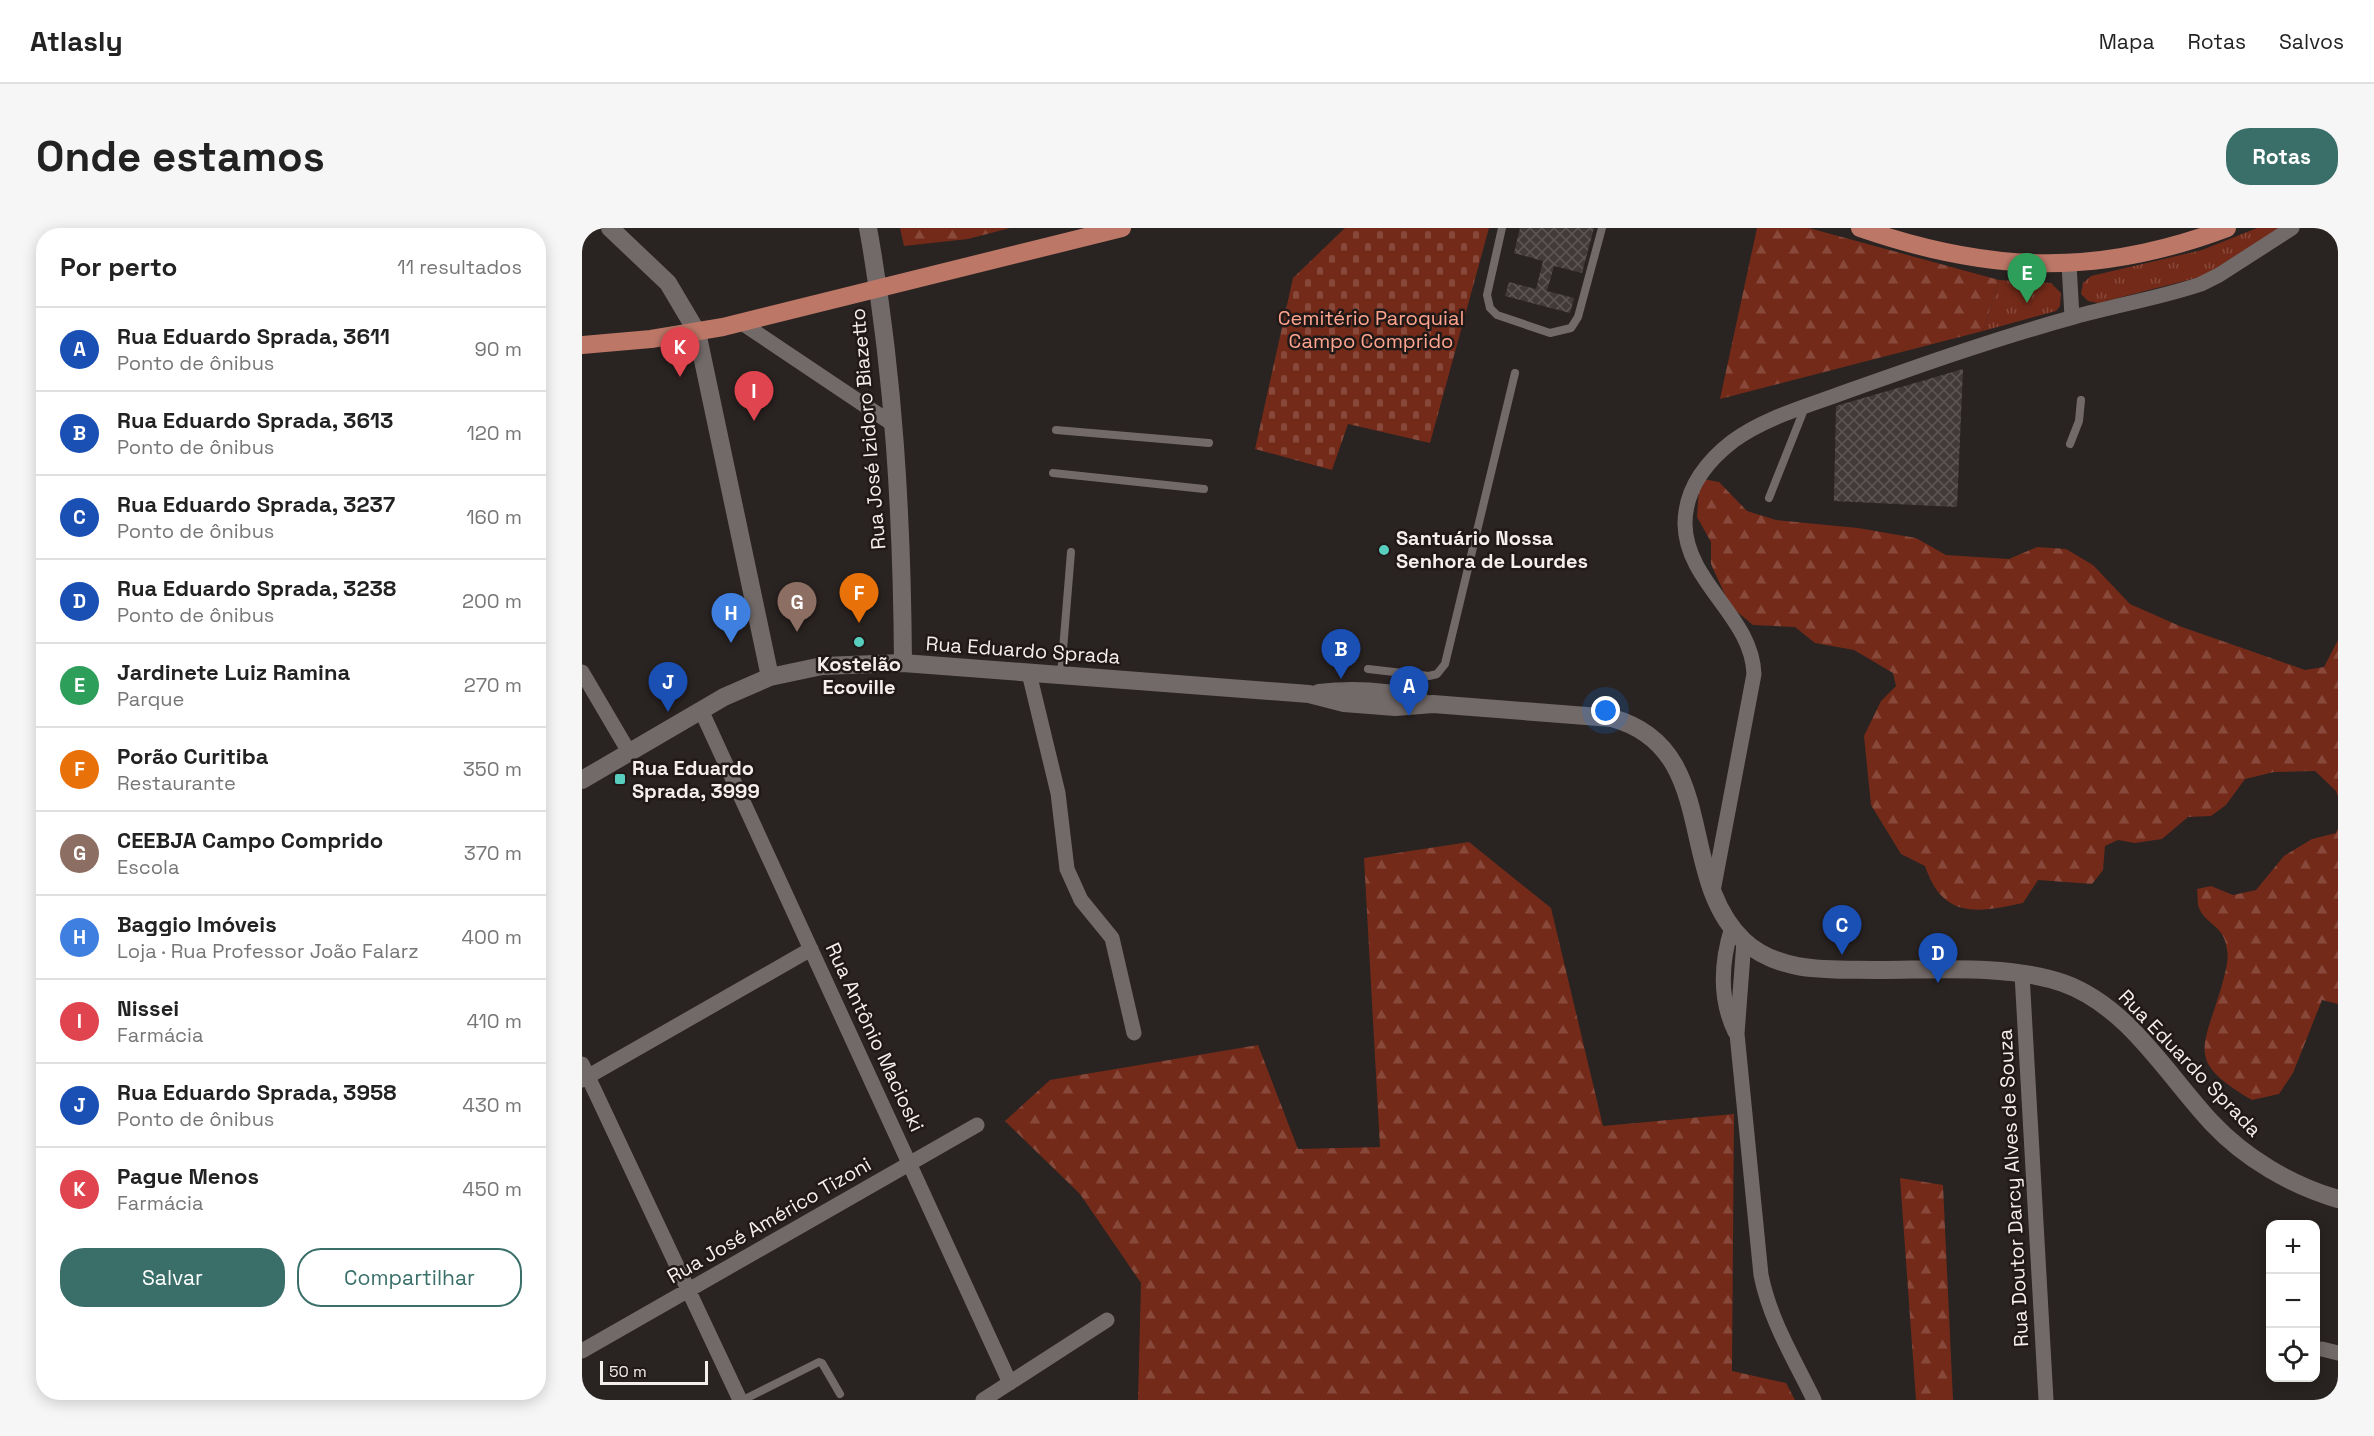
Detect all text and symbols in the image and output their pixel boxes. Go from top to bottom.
text: Atlasly [30,23,123,59]
text: Mapa [2099,28,2154,55]
text: Rotas [2187,28,2246,55]
text: Salvos [2279,28,2344,55]
button: Rotas [2226,128,2338,185]
text: Onde estamos [36,130,325,183]
text: Por perto [60,250,177,284]
text: 11 resultados [397,254,522,280]
pin: E [2008,254,2046,303]
park label: Cemitério Paroquial Campo Comprido [1278,305,1464,354]
street label: Rua José Izidoro Biazetto [844,307,892,551]
text: Rua Eduardo Sprada, 3611 [117,322,390,350]
pin: K [660,328,700,377]
text: A [73,336,86,362]
text: 90 m [475,336,522,362]
text: Ponto de ônibus [117,350,274,376]
pin: I [734,372,774,421]
text: Rua Eduardo Sprada, 3613 [117,406,393,434]
text: B [73,420,86,446]
text: 120 m [466,420,522,446]
text: Ponto de ônibus [117,434,274,460]
text: Rua Eduardo Sprada, 3237 [117,490,395,518]
text: C [73,504,86,530]
text: 160 m [466,504,522,530]
text: Ponto de ônibus [117,518,274,544]
place label: Santuário Nossa Senhora de Lourdes [1396,525,1588,574]
marker: Santuário Nossa Senhora de Lourdes [1377,543,1391,557]
text: Rua Eduardo Sprada, 3238 [117,574,396,602]
pin: F [840,574,878,623]
pin: G [778,582,816,632]
text: D [73,588,86,614]
text: 200 m [462,588,522,614]
pin: H [712,594,750,643]
text: Ponto de ônibus [117,602,274,628]
street label: Rua Eduardo Sprada [925,630,1121,670]
pin: B [1322,630,1360,679]
marker: Kostelão Ecoville [852,635,866,649]
place label: Kostelão Ecoville [817,651,901,700]
text: Jardinete Luiz Ramina [117,658,350,686]
pin: J [648,662,688,712]
pin: A [1390,666,1428,716]
text: E [74,672,85,698]
text: 270 m [464,672,522,698]
text: Parque [117,686,184,712]
your location [1591,696,1620,725]
text: Porão Curitiba [117,742,268,770]
place label: Rua Eduardo Sprada, 3999 [632,755,760,804]
text: F [74,756,85,782]
text: 350 m [463,756,522,782]
text: Restaurante [117,770,236,796]
marker: Rua Eduardo Sprada, 3999 [613,772,627,786]
text: CEEBJA Campo Comprido [117,826,383,854]
text: G [73,840,86,866]
text: 370 m [464,840,522,866]
text: Escola [117,854,180,880]
pin: C [1822,906,1862,955]
text: Baggio Imóveis [117,910,277,938]
text: H [73,924,86,950]
text: 400 m [462,924,522,950]
pin: D [1918,934,1958,983]
text: Loja · Rua Professor João Falarz [117,938,419,964]
street label: Rua Antônio Macioski [820,938,930,1136]
street label: Rua Eduardo Sprada [2113,984,2267,1142]
text: Nissei [117,994,179,1022]
text: I [77,1008,82,1034]
text: 410 m [466,1008,522,1034]
text: Farmácia [117,1022,203,1048]
street label: Rua Doutor Darcy Alves de Souza [1992,1028,2034,1348]
text: Rua Eduardo Sprada, 3958 [117,1078,397,1106]
text: J [73,1092,86,1118]
text: 430 m [462,1092,522,1118]
text: Ponto de ônibus [117,1106,274,1132]
street label: Rua José Américo Tizoni [662,1151,876,1289]
text: Pague Menos [117,1162,259,1190]
text: K [73,1176,86,1202]
text: 450 m [462,1176,522,1202]
text: Farmácia [117,1190,203,1216]
map controls [2266,1220,2320,1382]
button: + [2266,1220,2320,1274]
button: Salvar [60,1248,285,1307]
button: Compartilhar [297,1248,522,1307]
button: − [2266,1274,2320,1328]
button: locate [2266,1328,2320,1382]
scale bar [600,1358,708,1386]
text: 50 m [609,1361,647,1382]

